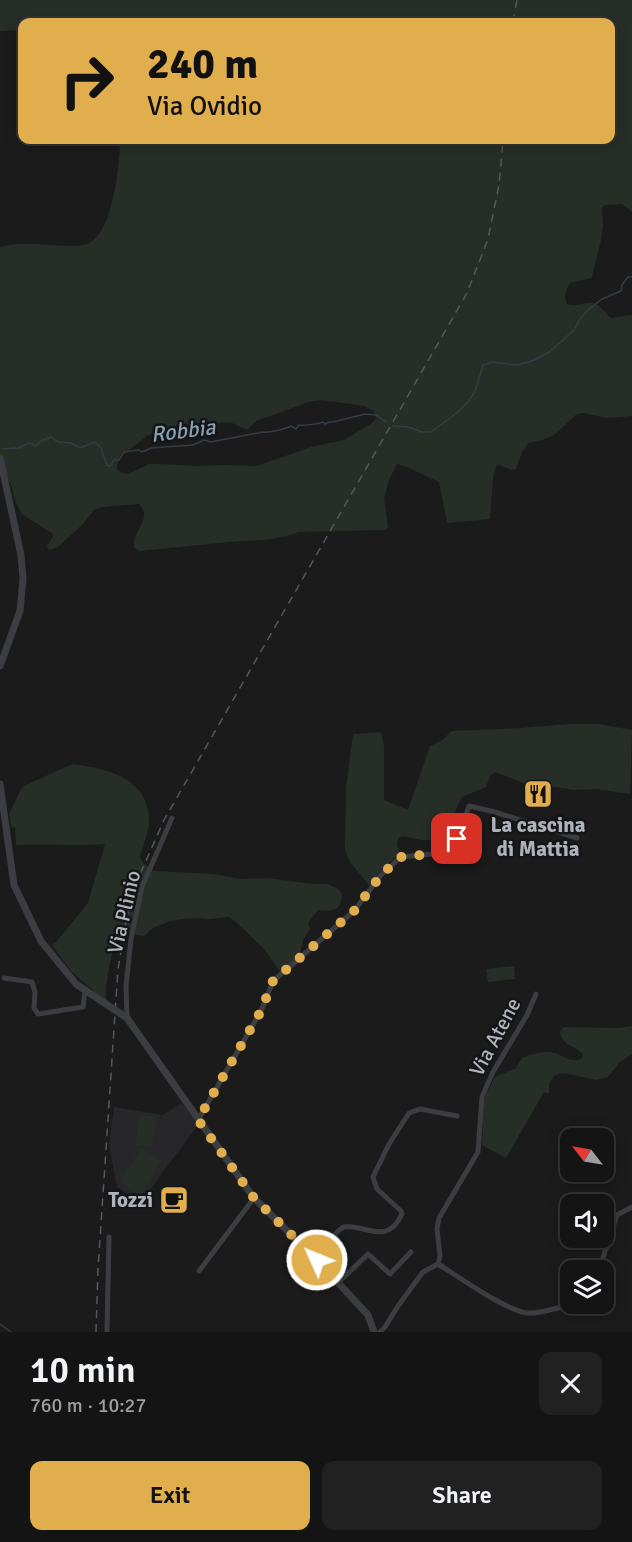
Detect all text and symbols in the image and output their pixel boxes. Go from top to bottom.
text: 240 m [147,39,258,90]
icon: right [48,42,126,120]
text: Via Ovidio [147,90,262,123]
water label: Robbia [149,413,218,448]
restaurant icon: La cascina di Mattia [522,778,554,810]
place label: La cascina di Mattia [490,812,586,862]
pin [431,813,482,864]
icon: arrive [440,822,473,855]
street label: Via Plinio [102,868,146,956]
street label: Via Atene [464,993,526,1081]
north arrow [560,1128,614,1182]
map controls [560,1128,614,1314]
cafe icon: Tozzi [158,1184,190,1216]
place label: Tozzi [108,1187,153,1213]
button: sound [560,1194,614,1248]
position arrow [285,1228,349,1292]
button: layers [560,1260,614,1314]
text: 10 min [30,1348,136,1393]
button: close [539,1352,602,1415]
text: 760 m · 10:27 [30,1393,146,1418]
button: Exit [30,1461,310,1530]
button: Share [322,1461,602,1530]

